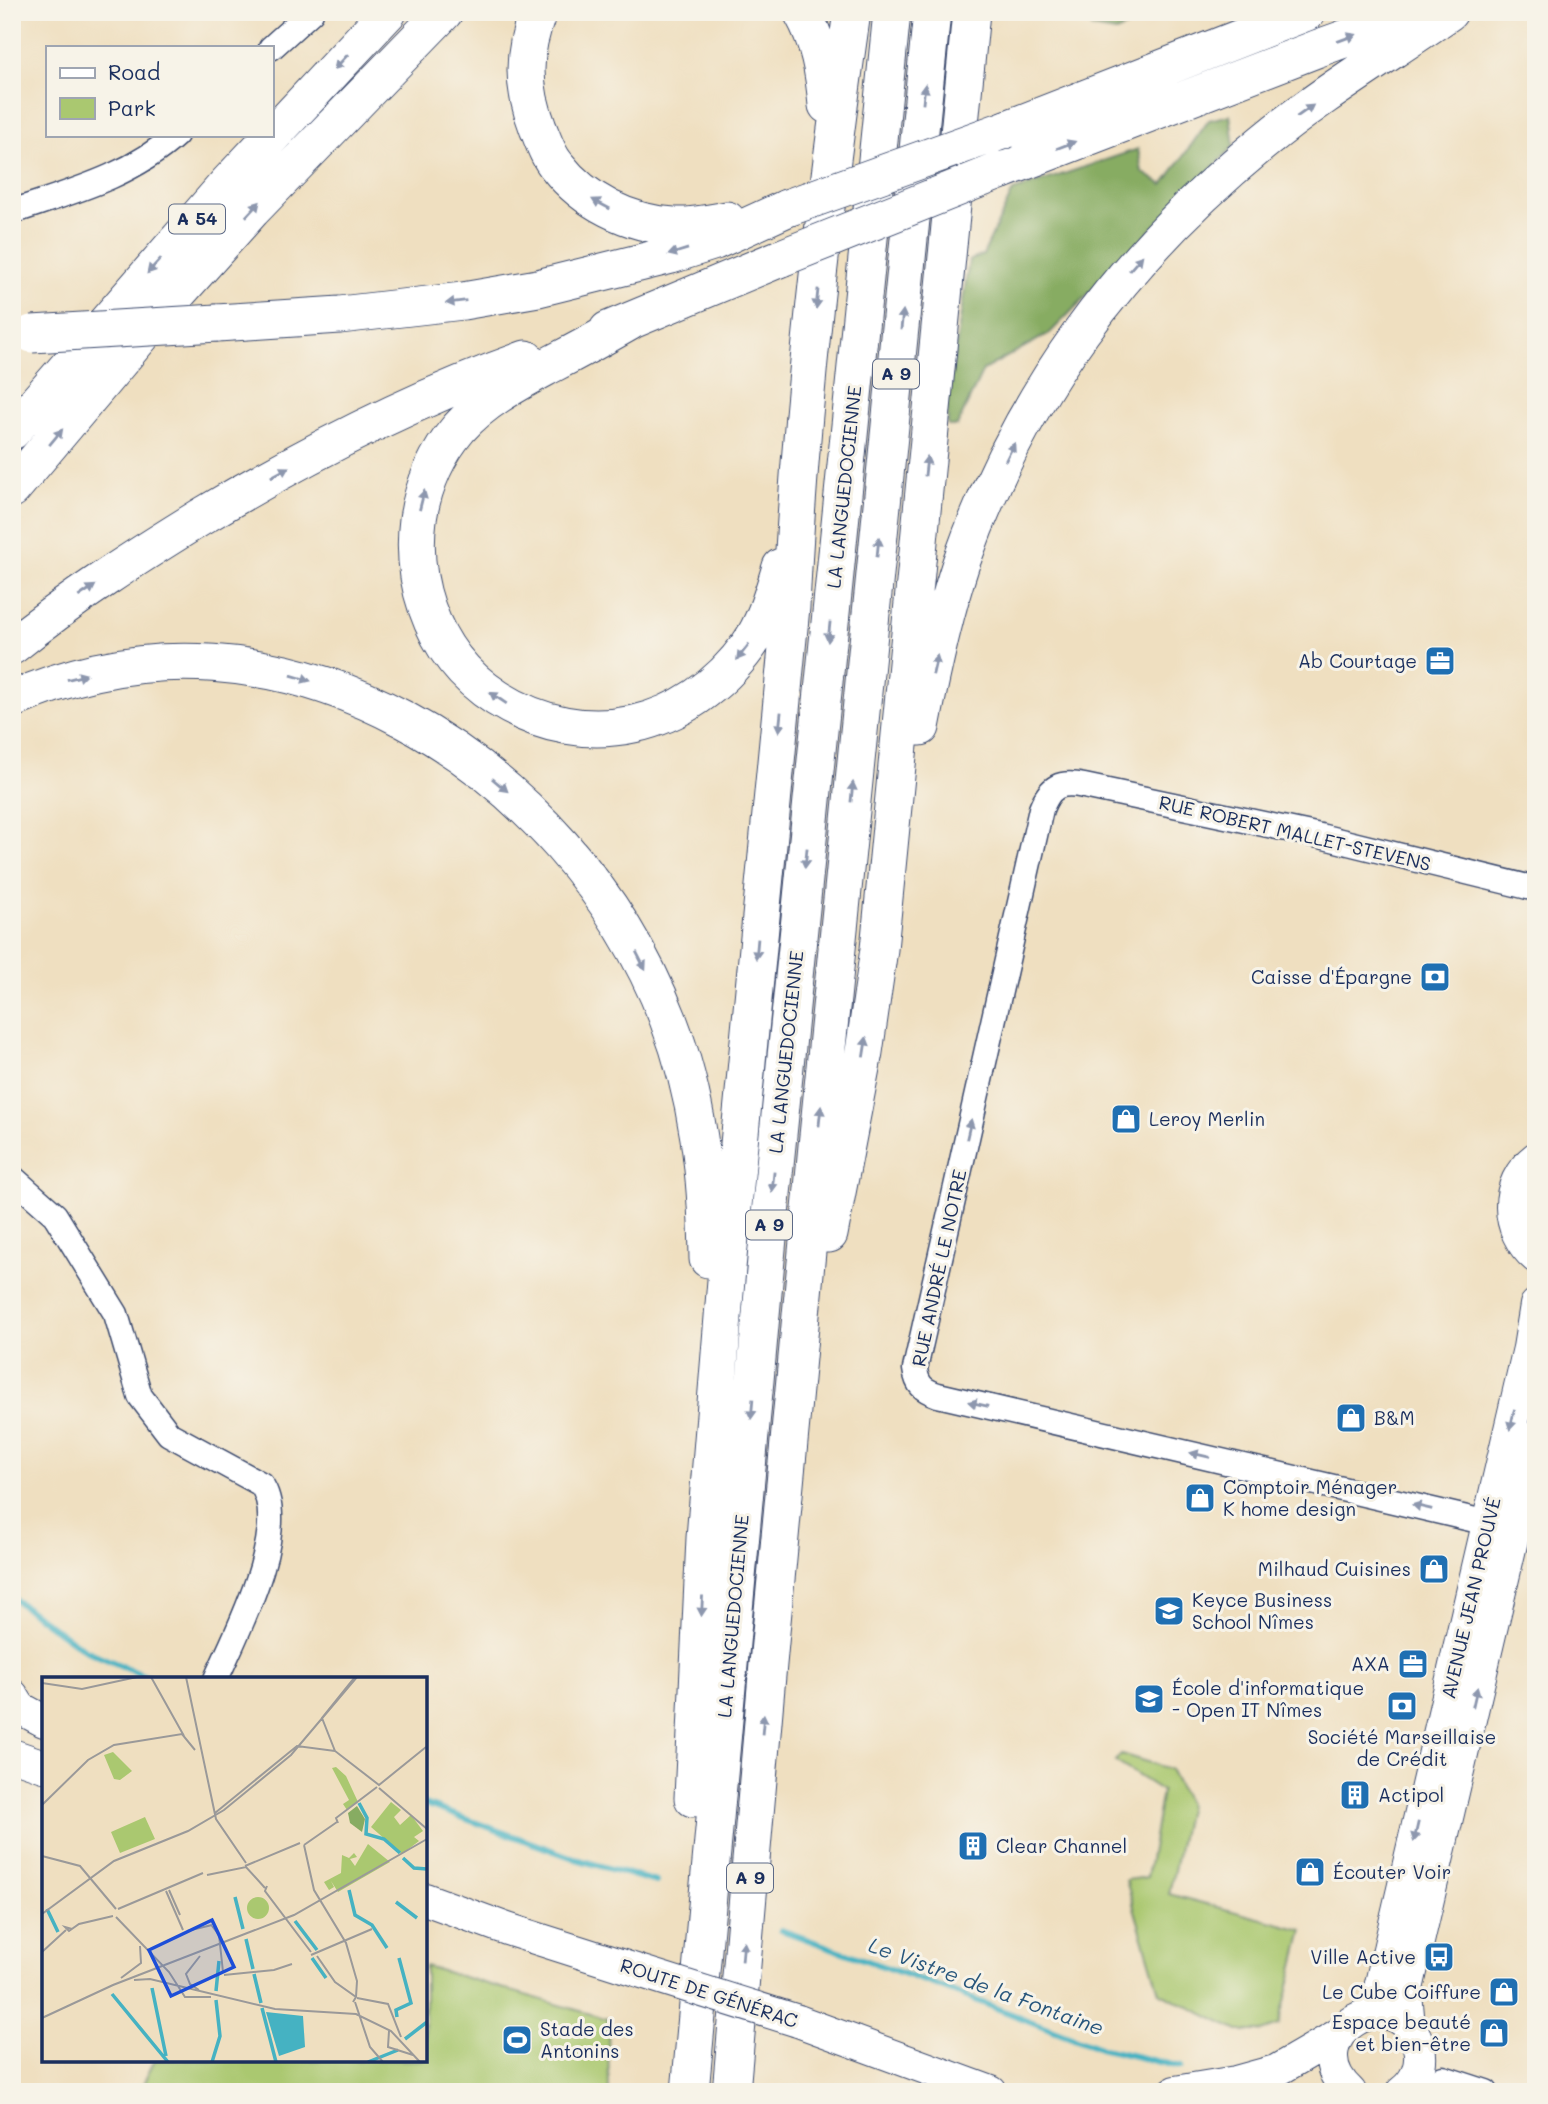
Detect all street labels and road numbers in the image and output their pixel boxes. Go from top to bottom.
road number: A 54 [169,204,225,233]
road number: A 9 [873,360,919,388]
street label: LA LANGUEDOCIENNE [820,384,867,590]
street label: RUE ROBERT MALLET-STEVENS [1157,789,1434,876]
street label: LA LANGUEDOCIENNE [762,949,809,1155]
street label: RUE ANDRÉ LE NOTRE [905,1167,972,1369]
road number: A 9 [746,1210,792,1240]
street label: AVENUE JEAN PROUVÉ [1435,1494,1506,1701]
street label: LA LANGUEDOCIENNE [711,1513,754,1719]
road number: A 9 [727,1864,773,1892]
street label: ROUTE DE GÉNÉRAC [617,1952,801,2033]

